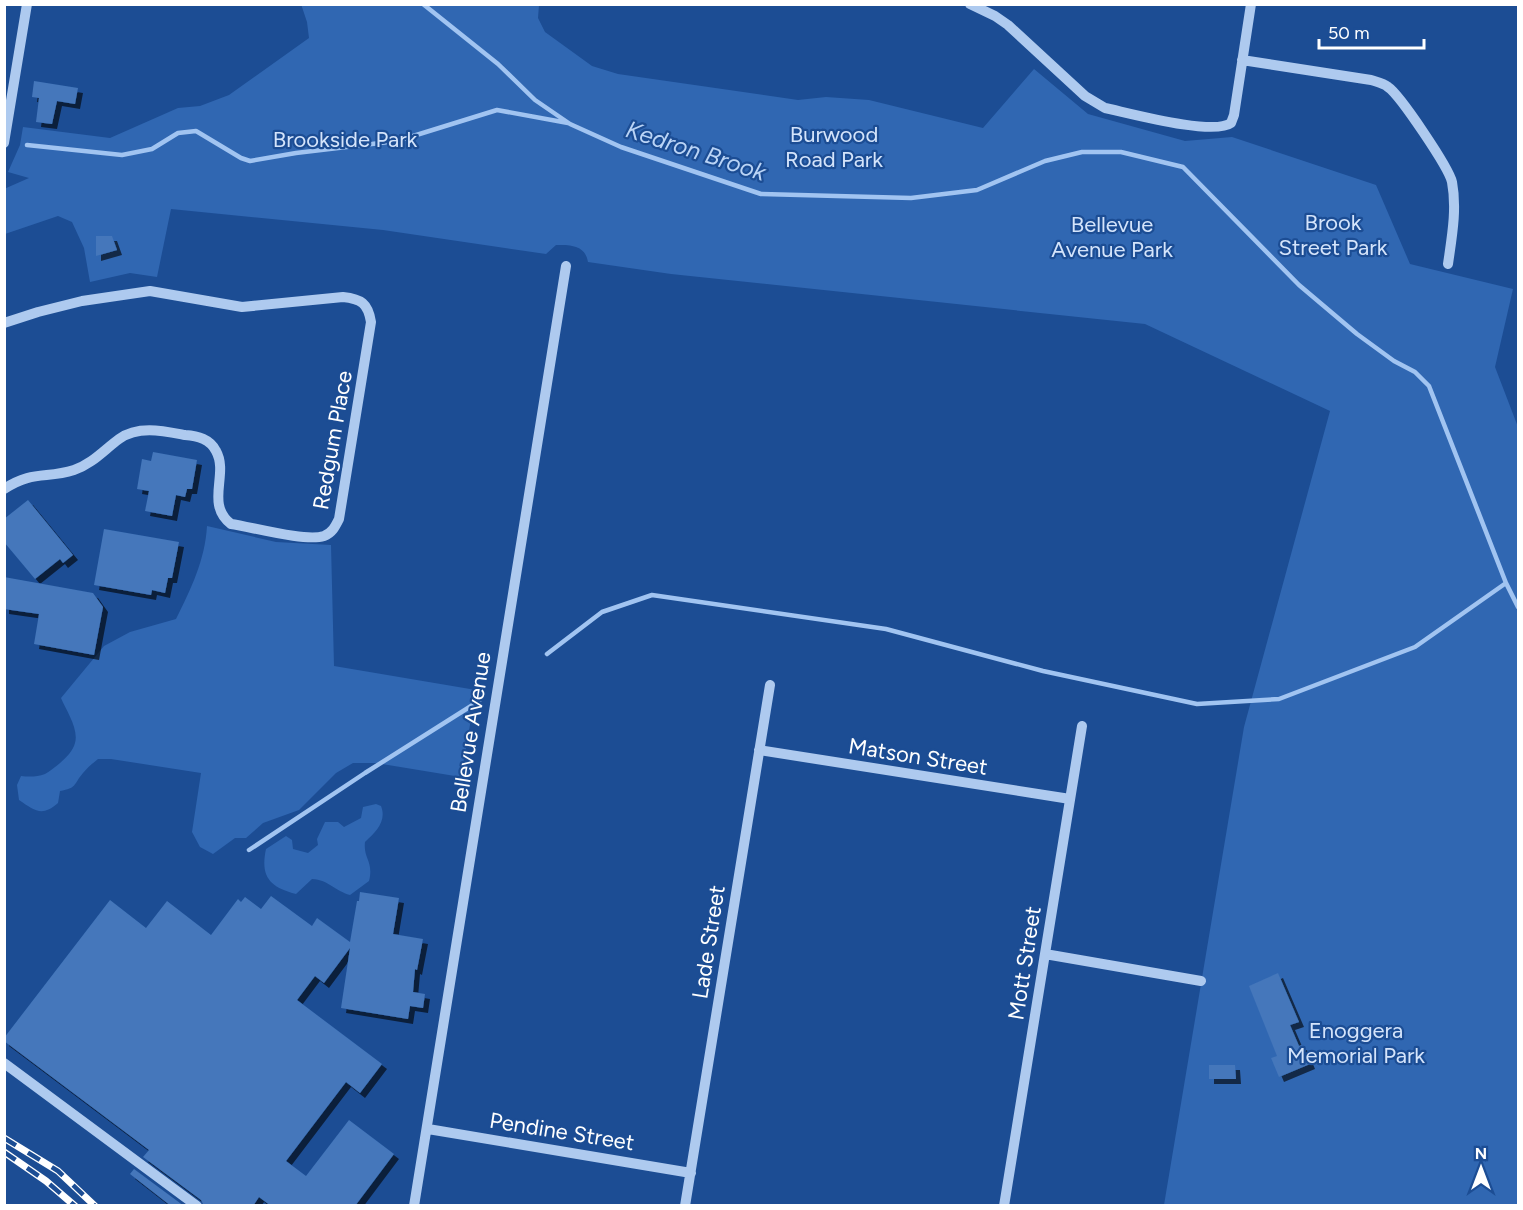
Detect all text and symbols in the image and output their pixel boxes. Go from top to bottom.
scale bar [1319,12,1424,50]
text: 50 m [1328,22,1370,44]
water label: Kedron Brook [623,114,771,187]
park label: Burwood Road Park [785,121,883,173]
park label: Brookside Park [273,126,418,153]
park label: Brook Street Park [1279,209,1388,261]
park label: Bellevue Avenue Park [1051,211,1173,263]
street label: Redgum Place [307,368,358,512]
street label: Bellevue Avenue [444,650,497,814]
street label: Matson Street [846,732,989,781]
street label: Lade Street [686,883,731,1001]
street label: Mott Street [1002,904,1047,1022]
park label: Enoggera Memorial Park [1287,1017,1425,1069]
street label: Pendine Street [488,1107,636,1156]
north arrow [1451,1138,1511,1198]
text: N [1475,1144,1487,1163]

